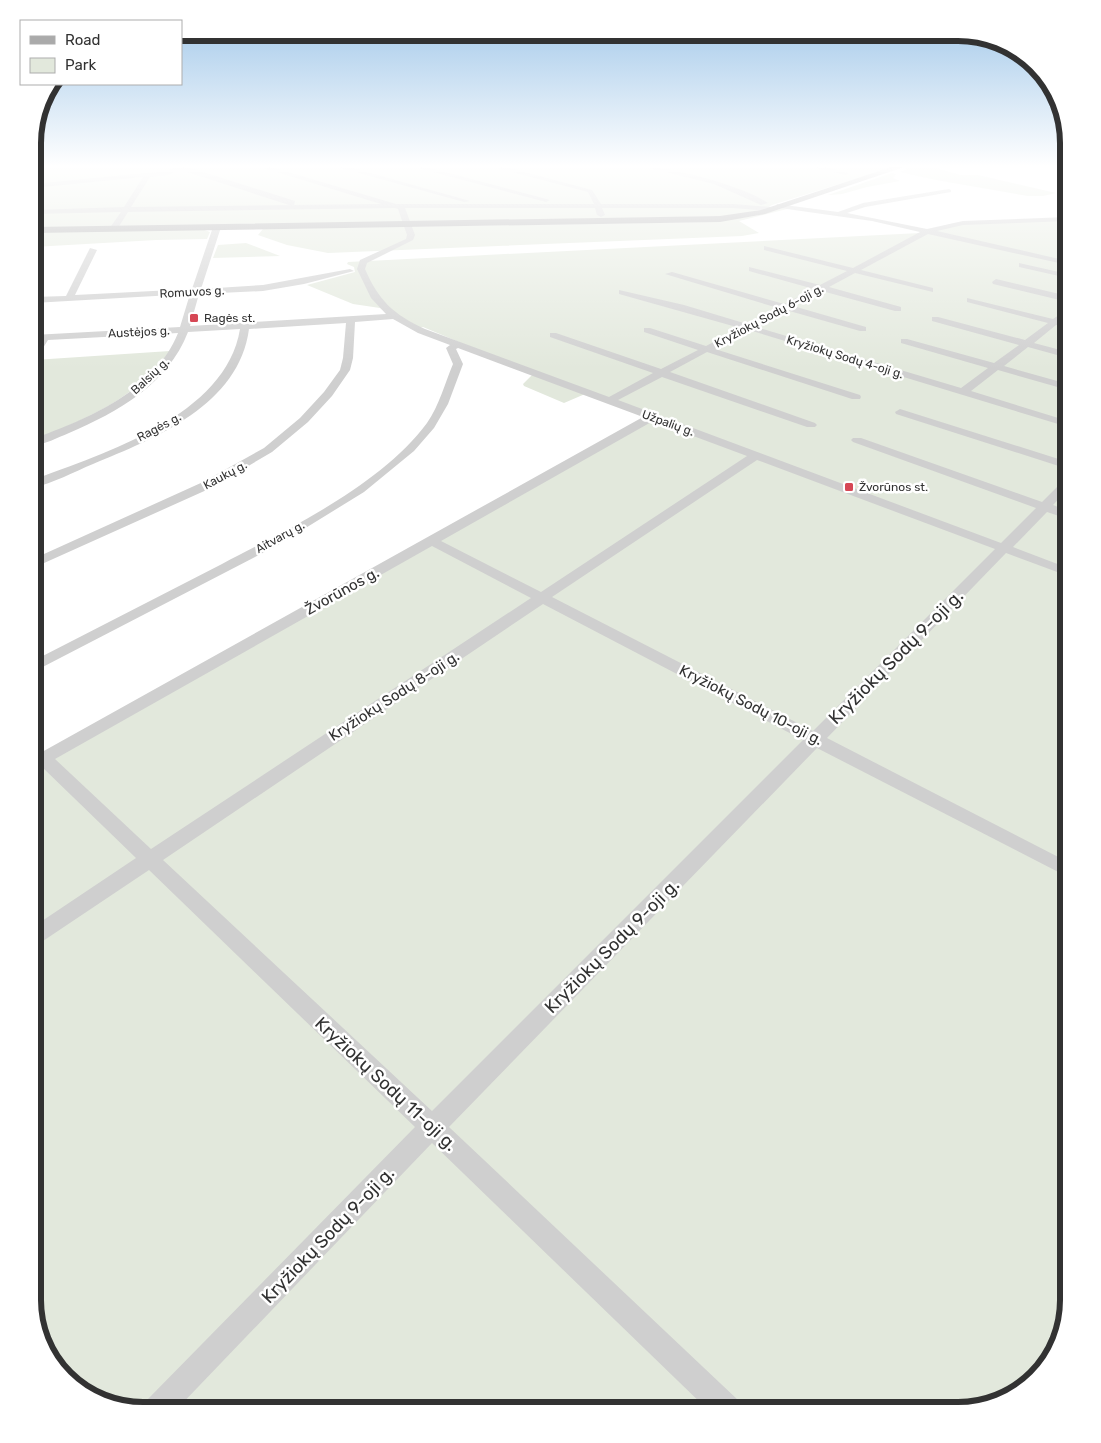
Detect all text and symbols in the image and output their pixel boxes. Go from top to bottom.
legend [20,20,182,85]
text: Road [65,31,101,49]
text: Park [65,56,96,74]
street label: Kryžiokų Sodų 6-oji g. [712,281,826,351]
street label: Romuvos g. [159,283,225,301]
place label: Ragės st. [204,311,255,325]
marker: Ragės st. [188,312,200,324]
street label: Austėjos g. [108,323,170,341]
street label: Kryžiokų Sodų 4-oji g. [785,333,905,381]
street label: Balsių g. [128,355,172,397]
street label: Užpalių g. [640,407,696,439]
street label: Ragės g. [135,410,183,444]
street label: Kaukų g. [201,458,249,492]
place label: Žvorūnos st. [859,480,928,494]
marker: Žvorūnos st. [843,481,855,493]
street label: Aitvarų g. [253,518,307,556]
street label: Žvorūnos g. [302,563,382,619]
street label: Kryžiokų Sodų 9-oji g. [824,585,968,729]
street label: Kryžiokų Sodų 8-oji g. [325,647,463,745]
street label: Kryžiokų Sodų 10-oji g. [676,661,826,749]
street label: Kryžiokų Sodų 9-oji g. [540,874,684,1018]
street label: Kryžiokų Sodų 11-oji g. [310,1012,462,1156]
street label: Kryžiokų Sodų 9-oji g. [257,1162,399,1308]

